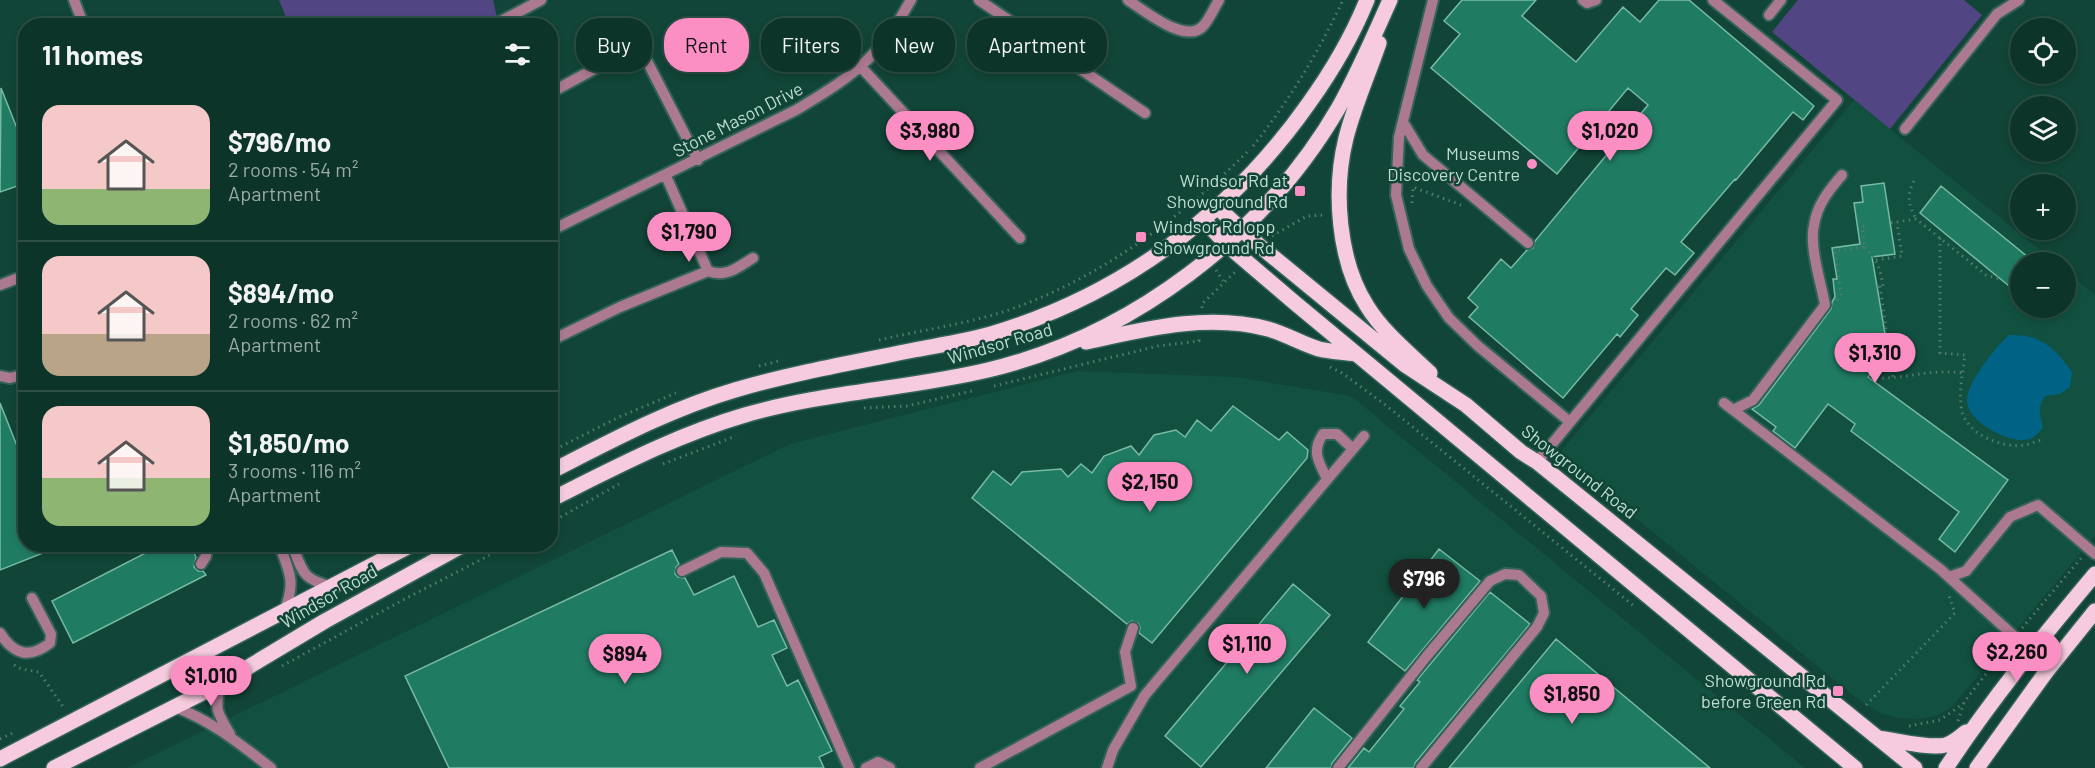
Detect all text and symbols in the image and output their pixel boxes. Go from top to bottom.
chip: Buy [576,18,652,72]
chip: Rent [664,18,749,72]
chip: Filters [761,18,861,72]
chip: New [873,18,955,72]
chip: Apartment [967,18,1107,72]
map controls [2010,18,2076,318]
button: locate [2010,18,2076,84]
icon: filters [501,38,534,71]
text: 11 homes [42,39,143,70]
street label: Stone Mason Drive [669,77,806,161]
button: layers [2010,96,2076,162]
pin: $3,980 [881,111,979,162]
pin: $1,020 [1561,111,1659,162]
text: $3,980 [900,118,960,142]
text: $1,020 [1581,118,1639,142]
text: $796/mo [228,126,331,157]
icon: home [90,129,162,201]
place label: Museums Discovery Centre [1387,142,1520,185]
text: 2 rooms · 54 m² [228,157,358,181]
marker: Museums Discovery Centre [1525,157,1539,171]
place label: Windsor Rd at Showground Rd [1167,169,1288,212]
button: + [2010,174,2076,240]
text: Apartment [228,181,321,205]
marker: Windsor Rd at Showground Rd [1293,184,1307,198]
pin: $1,790 [640,212,738,263]
place label: Windsor Rd opp Showground Rd [1153,215,1276,258]
text: $1,790 [661,219,717,243]
marker: Windsor Rd opp Showground Rd [1134,230,1148,244]
button: − [2010,252,2076,318]
text: $894/mo [228,277,334,308]
icon: home [90,280,162,352]
text: 2 rooms · 62 m² [228,308,358,332]
street label: Windsor Road [945,318,1055,369]
text: Apartment [228,332,321,356]
pin: $1,310 [1826,333,1924,384]
text: $1,310 [1848,340,1902,364]
street label: Showground Road [1517,419,1642,523]
text: $1,850/mo [228,427,350,458]
icon: home [90,430,162,502]
text: 3 rooms · 116 m² [228,458,361,482]
pin: $2,150 [1101,462,1199,513]
text: $2,150 [1121,469,1179,493]
text: Apartment [228,482,321,506]
pin: $796 [1388,559,1460,610]
street label: Windsor Road [276,560,381,633]
text: $796 [1403,566,1445,590]
pin: $1,110 [1198,624,1296,675]
text: $1,110 [1222,631,1272,655]
pin: $2,260 [1968,632,2066,683]
pin: $894 [589,634,661,685]
text: $2,260 [1986,639,2048,663]
text: $894 [603,641,647,665]
pin: $1,010 [162,656,260,707]
text: $1,010 [185,663,237,687]
place label: Showground Rd before Green Rd [1701,669,1826,712]
pin: $1,850 [1523,674,1621,725]
text: $1,850 [1544,681,1600,705]
marker: Showground Rd before Green Rd [1831,684,1845,698]

